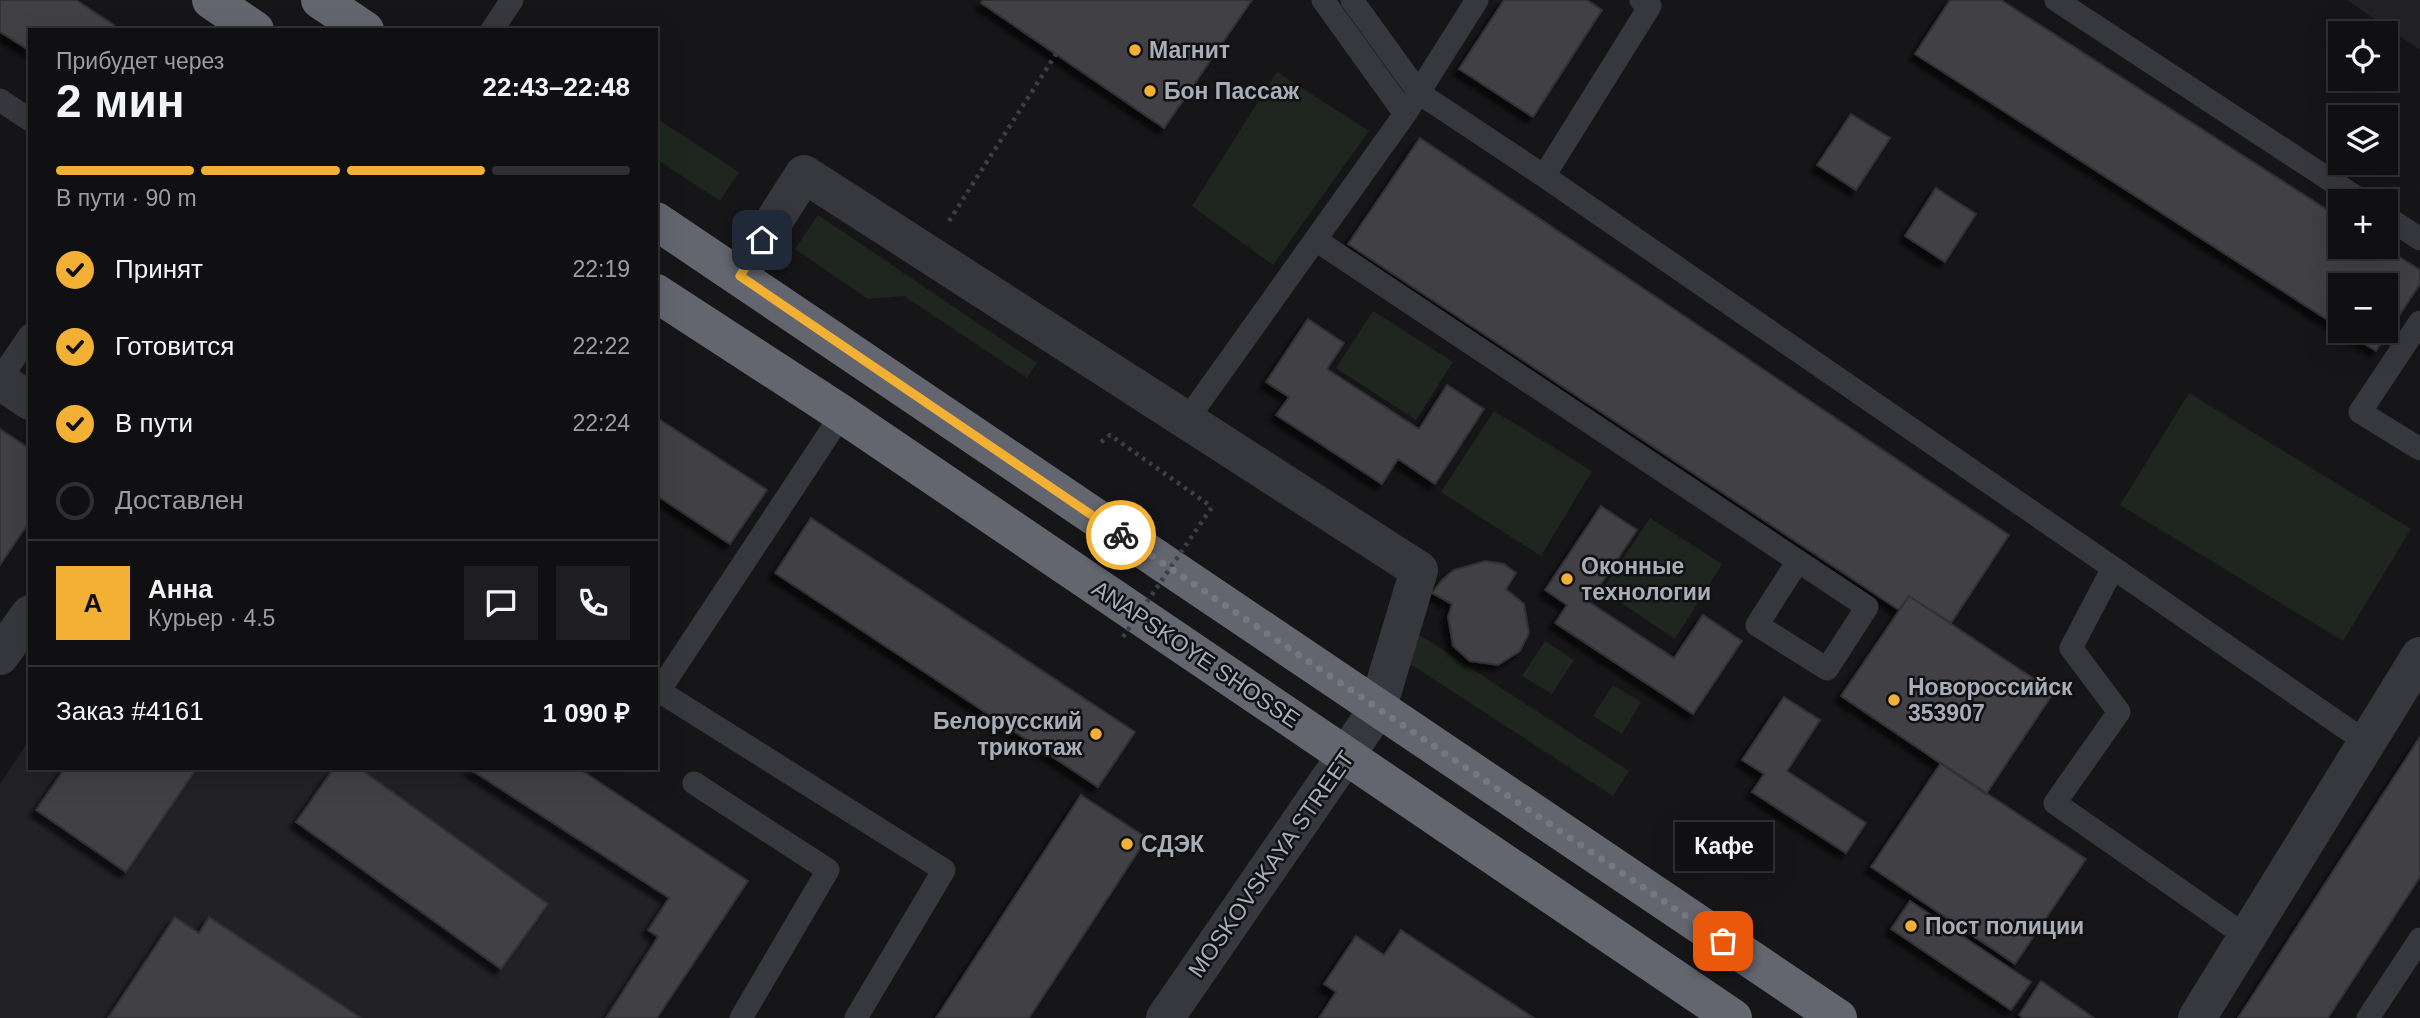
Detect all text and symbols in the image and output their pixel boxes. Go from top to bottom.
map controls [2328,21,2398,343]
button: locate [2328,21,2398,91]
place label: Магнит [1149,37,1230,63]
marker: Магнит [1127,42,1143,58]
text: Прибудет через [56,48,224,74]
text: 22:43–22:48 [483,72,630,102]
text: 2 мин [56,75,184,127]
place label: Бон Пассаж [1164,78,1300,104]
marker: Бон Пассаж [1142,83,1158,99]
button: layers [2328,105,2398,175]
text: В пути · 90 m [56,185,197,211]
button: + [2328,189,2398,259]
pin [732,210,792,270]
icon: home [743,221,781,259]
icon: check [56,251,94,289]
text: Принят [115,254,203,284]
text: 22:19 [572,256,630,282]
button: − [2328,273,2398,343]
icon: check [56,328,94,366]
text: Готовится [115,331,234,361]
text: 22:22 [572,333,630,359]
icon: check [56,405,94,443]
text: В пути [115,408,193,438]
text: 22:24 [572,410,630,436]
text: Доставлен [115,485,244,515]
courier [1086,500,1156,570]
icon: bike [1102,516,1140,554]
place label: Оконные технологии [1581,553,1711,605]
button: chat [464,566,538,640]
button: phone [556,566,630,640]
marker: Оконные технологии [1559,571,1575,587]
text: Анна [148,574,213,604]
street label: ANAPSKOYE SHOSSE [1088,575,1304,733]
text: А [84,588,102,618]
text: Курьер · 4.5 [148,605,275,631]
place label: Новороссийск 353907 [1908,674,2073,726]
marker: Новороссийск 353907 [1886,692,1902,708]
text: Заказ #4161 [56,696,204,726]
text: 1 090 ₽ [543,698,630,728]
place label: Белорусский трикотаж [933,708,1083,760]
marker: Белорусский трикотаж [1088,726,1104,742]
street label: MOSKOVSKAYA STREET [1183,746,1359,982]
callout: Кафе [1674,822,1772,871]
place label: СДЭК [1141,831,1205,857]
text: Кафе [1694,833,1754,859]
marker: СДЭК [1119,836,1135,852]
pin [1693,911,1753,971]
place label: Пост полиции [1925,913,2084,939]
marker: Пост полиции [1903,918,1919,934]
icon: bag [1704,922,1742,960]

